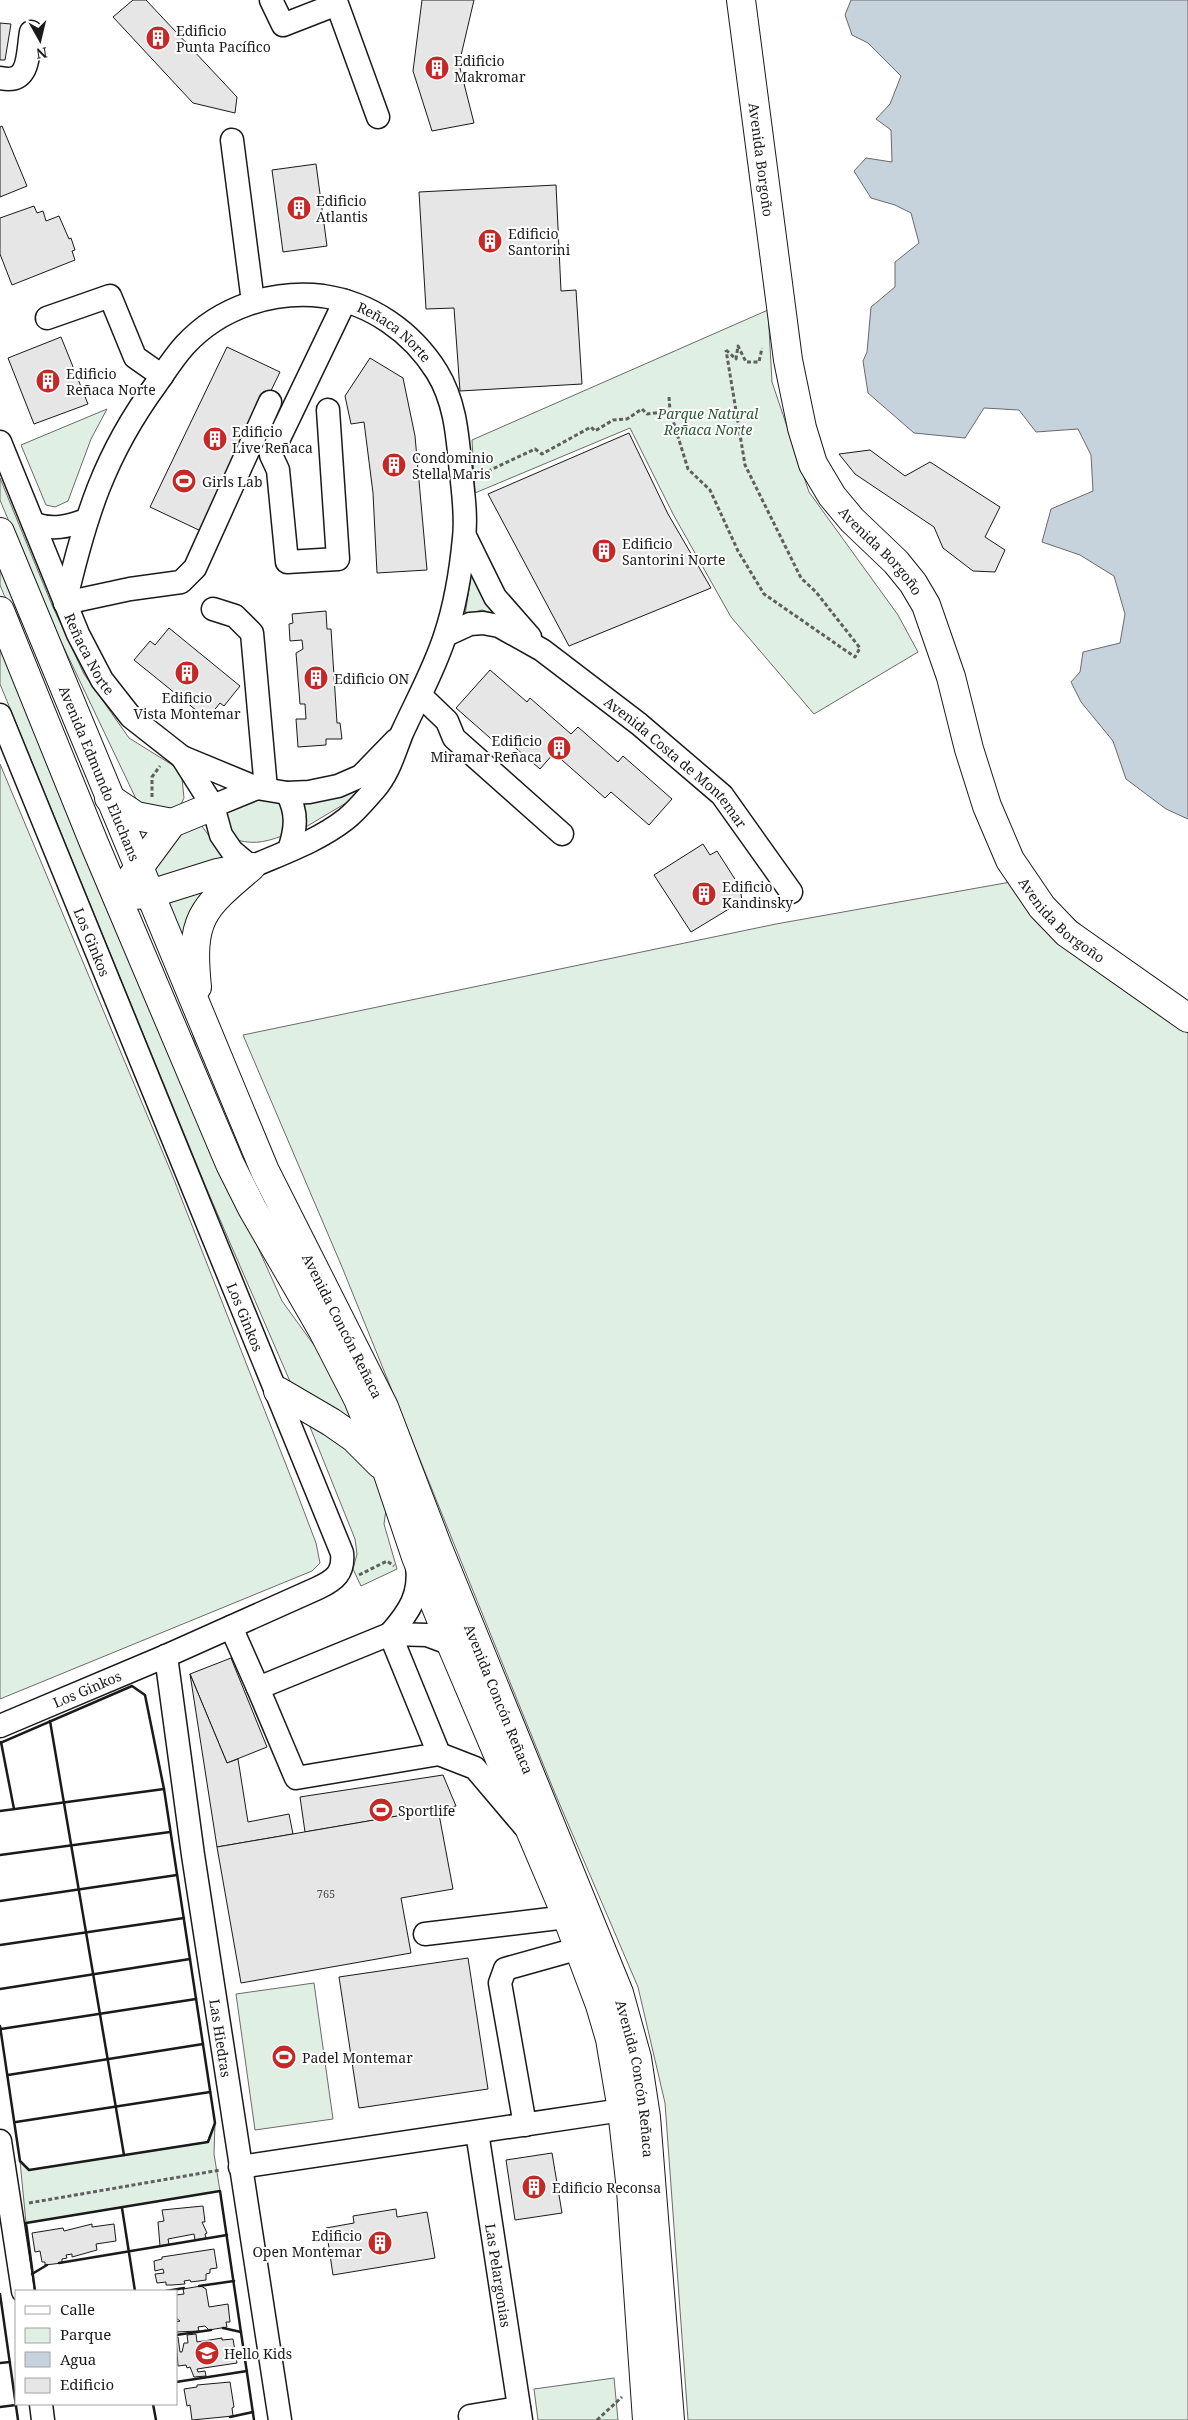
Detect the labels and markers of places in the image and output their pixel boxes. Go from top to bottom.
place label: Edificio Punta Pacífico [176,21,271,56]
building icon: Edificio Punta Pacífico [145,25,171,51]
place label: Edificio Makromar [454,51,526,86]
building icon: Edificio Makromar [424,55,450,81]
place label: Edificio Atlantis [316,191,368,226]
building icon: Edificio Atlantis [286,195,312,221]
place label: Edificio Santorini [508,224,571,259]
building icon: Edificio Santorini [477,228,503,254]
place label: Edificio Reñaca Norte [66,364,156,399]
building icon: Edificio Reñaca Norte [35,368,61,394]
place label: Edificio Live Reñaca [232,422,313,457]
building icon: Edificio Live Reñaca [202,426,228,452]
place label: Condominio Stella Maris [412,448,494,483]
building icon: Condominio Stella Maris [381,452,407,478]
sports icon: Girls Lab [171,468,197,494]
place label: Girls Lab [202,472,263,491]
place label: Edificio Santorini Norte [622,534,726,569]
building icon: Edificio Santorini Norte [591,538,617,564]
building icon: Edificio Vista Montemar [174,660,200,686]
building icon: Edificio ON [303,665,329,691]
place label: Edificio ON [334,669,410,688]
place label: Edificio Vista Montemar [133,688,241,723]
place label: Edificio Miramar Reñaca [430,731,542,766]
building icon: Edificio Miramar Reñaca [546,735,572,761]
place label: Edificio Kandinsky [722,877,793,912]
building icon: Edificio Kandinsky [691,881,717,907]
sports icon: Sportlife [368,1797,394,1823]
place label: Sportlife [398,1801,455,1820]
sports icon: Padel Montemar [271,2044,297,2070]
place label: Padel Montemar [302,2048,413,2067]
building icon: Edificio Reconsa [521,2174,547,2200]
place label: Edificio Reconsa [552,2178,661,2197]
place label: Edificio Open Montemar [252,2226,362,2261]
building icon: Edificio Open Montemar [367,2230,393,2256]
school or university icon: Hello Kids [194,2340,220,2366]
place label: Hello Kids [224,2344,292,2363]

